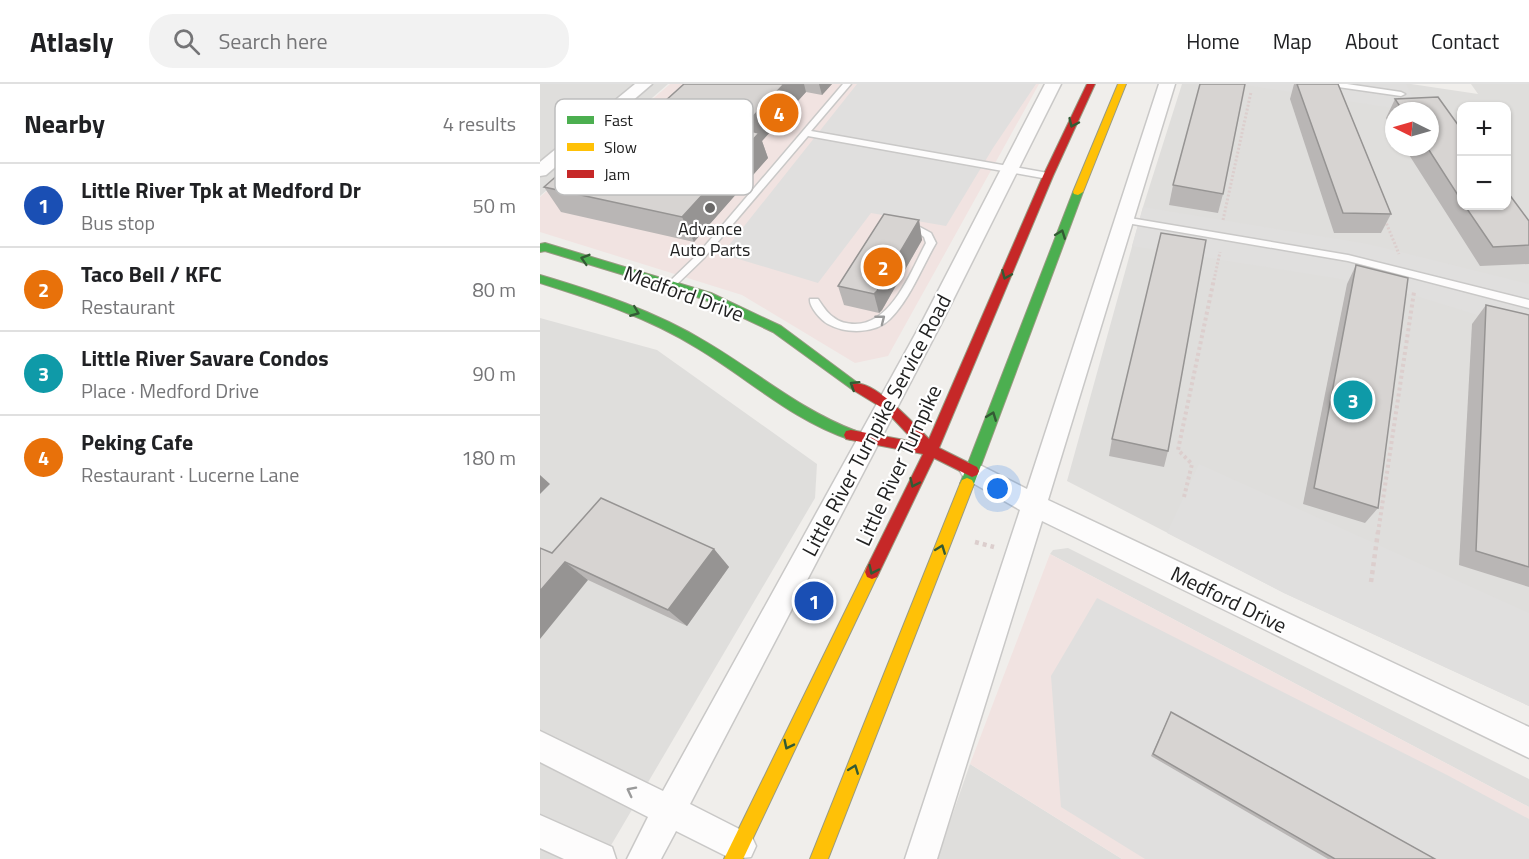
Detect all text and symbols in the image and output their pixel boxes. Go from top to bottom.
search box [149,14,569,68]
text: Atlasly [30,20,113,63]
text: Search here [218,24,328,58]
icon: search [170,25,203,58]
text: Home [1186,25,1240,57]
text: Map [1273,25,1312,57]
text: About [1345,25,1398,57]
text: Contact [1431,25,1499,57]
pin: 4 [760,90,798,135]
legend [555,99,753,195]
north arrow [1385,102,1439,156]
map controls [1457,102,1511,210]
button: + [1457,102,1511,156]
text: Nearby [24,104,105,143]
text: 4 results [443,108,516,139]
text: Fast [604,108,633,132]
one-way arrow [1068,116,1080,127]
text: Slow [604,135,637,159]
button: − [1457,156,1511,210]
text: Jam [604,162,630,186]
text: Little River Tpk at Medford Dr [81,173,361,207]
text: 1 [38,190,49,221]
text: 50 m [472,190,516,221]
marker: Advance Auto Parts [703,201,717,215]
text: Bus stop [81,207,155,238]
place label: Advance Auto Parts [670,215,750,263]
one-way arrow [1054,229,1067,240]
pin: 2 [864,244,902,290]
one-way arrow [581,254,591,266]
street label: Medford Drive [619,256,749,330]
text: Taco Bell / KFC [81,257,222,291]
one-way arrow [1001,269,1013,280]
text: 2 [38,274,49,305]
text: 80 m [472,274,516,305]
street label: Little River Turnpike Service Road [796,290,956,560]
text: Restaurant [81,291,175,322]
one-way arrow [629,305,640,317]
one-way arrow [874,315,885,326]
text: Little River Savare Condos [81,341,329,375]
text: 3 [38,358,49,389]
text: 90 m [472,358,516,389]
text: Place · Medford Drive [81,375,259,406]
pin: 3 [1334,378,1372,422]
street label: Little River Turnpike [850,381,946,549]
one-way arrow [850,381,861,392]
one-way arrow [985,412,998,422]
text: Peking Cafe [81,425,193,459]
text: 4 [38,442,49,473]
text: 180 m [461,442,516,473]
text: Restaurant · Lucerne Lane [81,459,299,490]
your location [983,474,1012,503]
one-way arrow [910,477,922,488]
one-way arrow [934,544,946,555]
street label: Medford Drive [1165,557,1293,641]
one-way arrow [869,563,881,574]
pin: 1 [794,578,834,624]
one-way arrow [784,739,796,750]
one-way arrow [847,765,860,775]
one-way arrow [627,787,638,799]

